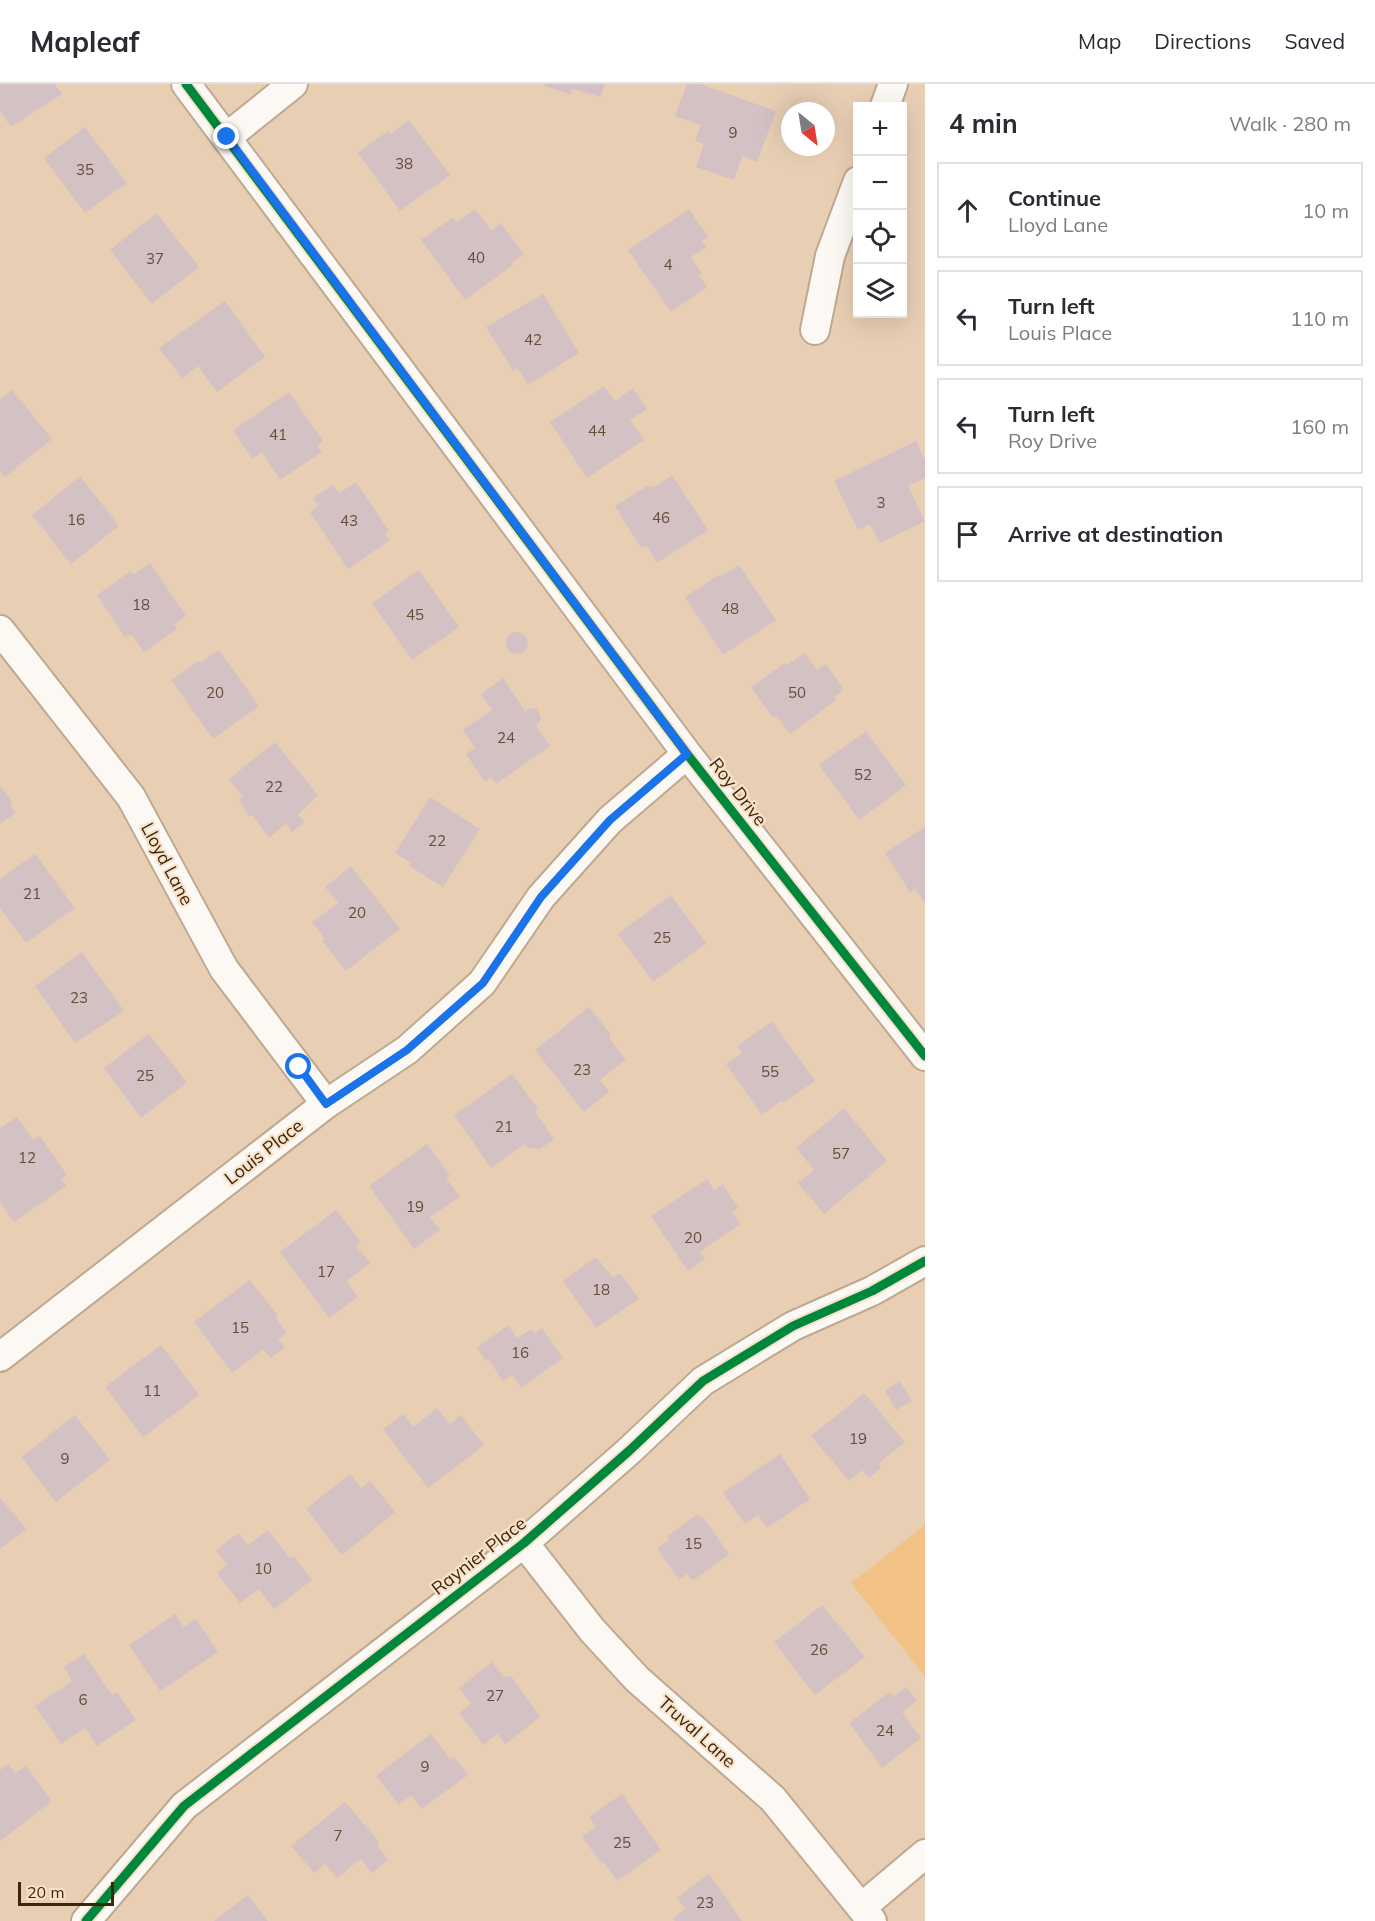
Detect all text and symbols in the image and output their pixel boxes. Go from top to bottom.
text: Mapleaf [30,24,139,59]
text: Map [1078,28,1121,54]
text: Directions [1154,28,1251,54]
text: Saved [1284,28,1345,54]
north arrow [781,102,835,156]
map controls [853,102,907,318]
button: + [853,102,907,156]
text: 4 min [949,107,1018,140]
text: Walk · 280 m [1229,111,1351,136]
route end [213,123,239,149]
house number: 9 [728,123,738,142]
house number: 38 [395,154,413,173]
button: − [853,156,907,210]
house number: 35 [76,160,94,179]
text: Continue [1008,184,1101,212]
icon: ahead [951,194,984,227]
text: 10 m [1302,198,1349,223]
button: locate [853,210,907,264]
text: Lloyd Lane [1008,212,1108,237]
house number: 40 [467,248,485,267]
house number: 37 [146,249,164,268]
house number: 4 [663,255,673,274]
button: layers [853,264,907,318]
text: Turn left [1008,292,1095,320]
icon: left [951,302,984,335]
text: 110 m [1290,306,1349,331]
text: Louis Place [1008,320,1112,345]
house number: 42 [524,330,542,349]
text: Turn left [1008,400,1095,428]
icon: left [951,410,984,443]
text: 160 m [1290,414,1349,439]
house number: 44 [588,421,606,440]
house number: 41 [269,425,287,444]
text: Roy Drive [1008,428,1097,453]
house number: 3 [876,493,886,512]
house number: 46 [652,508,670,527]
house number: 16 [67,510,85,529]
house number: 43 [340,511,358,530]
icon: arrive [951,518,984,551]
text: Arrive at destination [1008,520,1223,548]
house number: 18 [132,595,150,614]
house number: 48 [721,599,739,618]
house number: 45 [406,605,424,624]
house number: 20 [206,683,224,702]
house number: 50 [788,683,806,702]
house number: 24 [497,728,515,747]
street label: Roy Drive [705,753,772,830]
house number: 52 [854,765,872,784]
house number: 22 [265,777,283,796]
street label: Lloyd Lane [136,819,199,909]
house number: 22 [428,831,446,850]
house number: 21 [23,884,41,903]
house number: 20 [348,903,366,922]
house number: 25 [653,928,671,947]
house number: 23 [70,988,88,1007]
route start [285,1053,311,1079]
house number: 23 [573,1060,591,1079]
house number: 55 [761,1062,779,1081]
house number: 25 [136,1066,154,1085]
street label: Louis Place [220,1114,308,1189]
house number: 21 [495,1117,513,1136]
house number: 57 [832,1144,850,1163]
house number: 12 [18,1148,36,1167]
house number: 19 [406,1197,424,1216]
house number: 20 [684,1228,702,1247]
house number: 17 [317,1262,335,1281]
house number: 18 [592,1280,610,1299]
house number: 15 [231,1318,249,1337]
house number: 16 [511,1343,529,1362]
house number: 11 [143,1381,161,1400]
house number: 19 [849,1429,867,1448]
house number: 9 [60,1449,70,1468]
street label: Raynier Place [427,1511,531,1600]
house number: 15 [684,1534,702,1553]
house number: 10 [254,1559,272,1578]
house number: 26 [810,1640,828,1659]
house number: 27 [486,1686,504,1705]
house number: 6 [78,1690,88,1709]
street label: Truval Lane [654,1691,741,1772]
house number: 24 [876,1721,894,1740]
house number: 9 [420,1757,430,1776]
house number: 7 [333,1826,343,1845]
house number: 25 [613,1833,631,1852]
scale bar [18,1879,114,1906]
text: 20 m [27,1882,64,1902]
house number: 23 [696,1893,714,1912]

